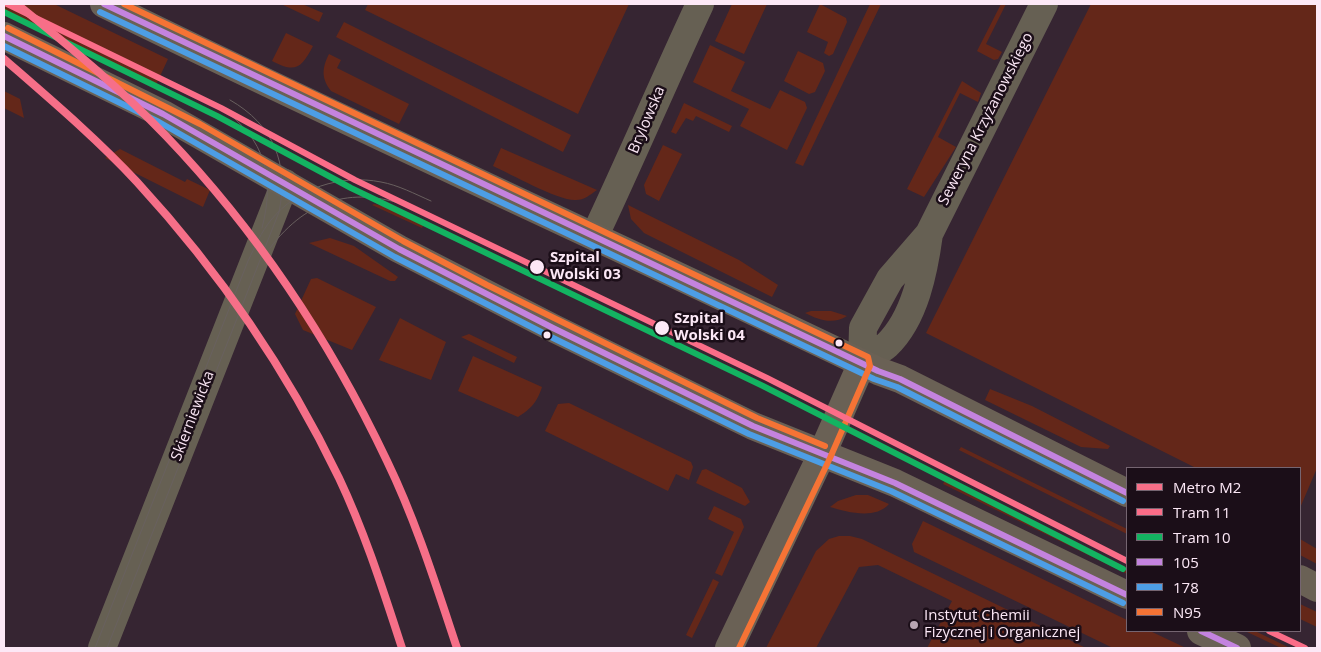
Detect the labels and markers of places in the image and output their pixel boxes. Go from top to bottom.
place label: Szpital Wolski 03 [550,249,621,284]
marker: Szpital Wolski 03 [528,258,546,276]
place label: Szpital Wolski 04 [674,310,745,345]
marker: Szpital Wolski 04 [653,319,671,337]
unlabelled marker [542,330,552,340]
unlabelled marker [834,338,844,348]
place label: Instytut Chemii Fizycznej i Organicznej [924,607,1080,642]
marker: Instytut Chemii Fizycznej i Organicznej [908,619,920,631]

